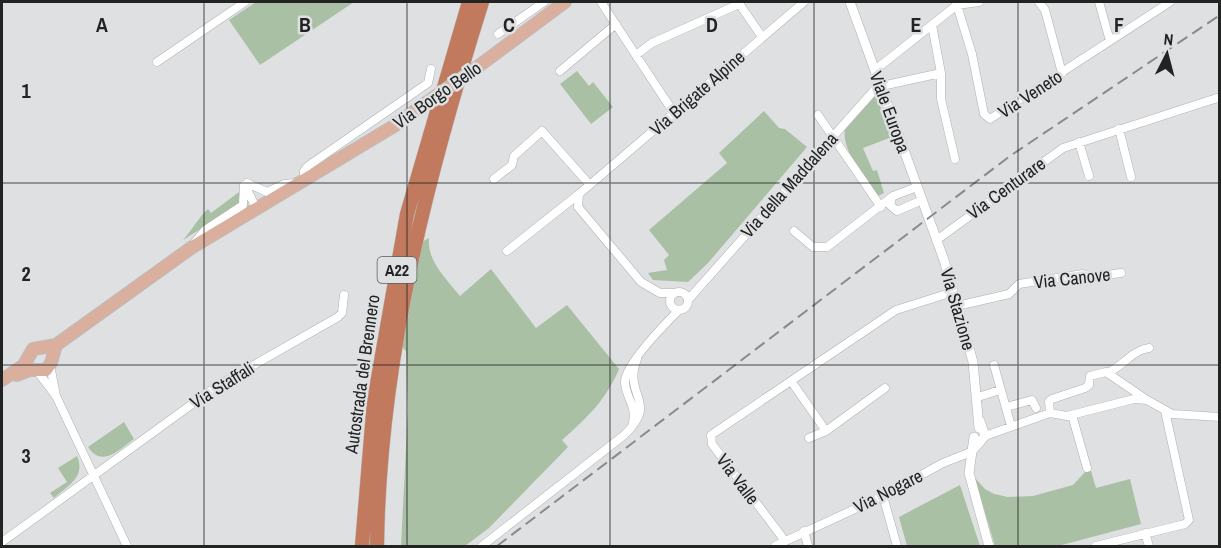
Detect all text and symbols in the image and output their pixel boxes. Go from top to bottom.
text: A [96,11,108,38]
text: B [299,11,311,38]
text: C [503,11,515,38]
text: D [706,11,718,38]
text: E [911,11,922,38]
text: F [1114,11,1124,38]
north arrow [1137,24,1197,84]
text: N [1163,28,1174,51]
street label: Via Brigate Alpine [644,45,750,141]
street label: Via Borgo Bello [388,55,486,135]
street label: Via Veneto [993,64,1067,124]
street label: Viale Europa [864,68,916,156]
text: 1 [21,77,31,104]
street label: Via della Maddalena [735,127,843,243]
street label: Via Centurare [962,151,1050,225]
road number: A22 [378,257,416,283]
text: 2 [21,260,31,287]
street label: Via Canove [1032,262,1112,294]
street label: Via Stazione [934,265,982,353]
street label: Autostrada del Brennero [338,293,386,456]
street label: Via Staffali [185,355,259,415]
text: 3 [21,442,31,469]
street label: Via Valle [711,448,765,510]
street label: Via Nogare [849,463,927,519]

